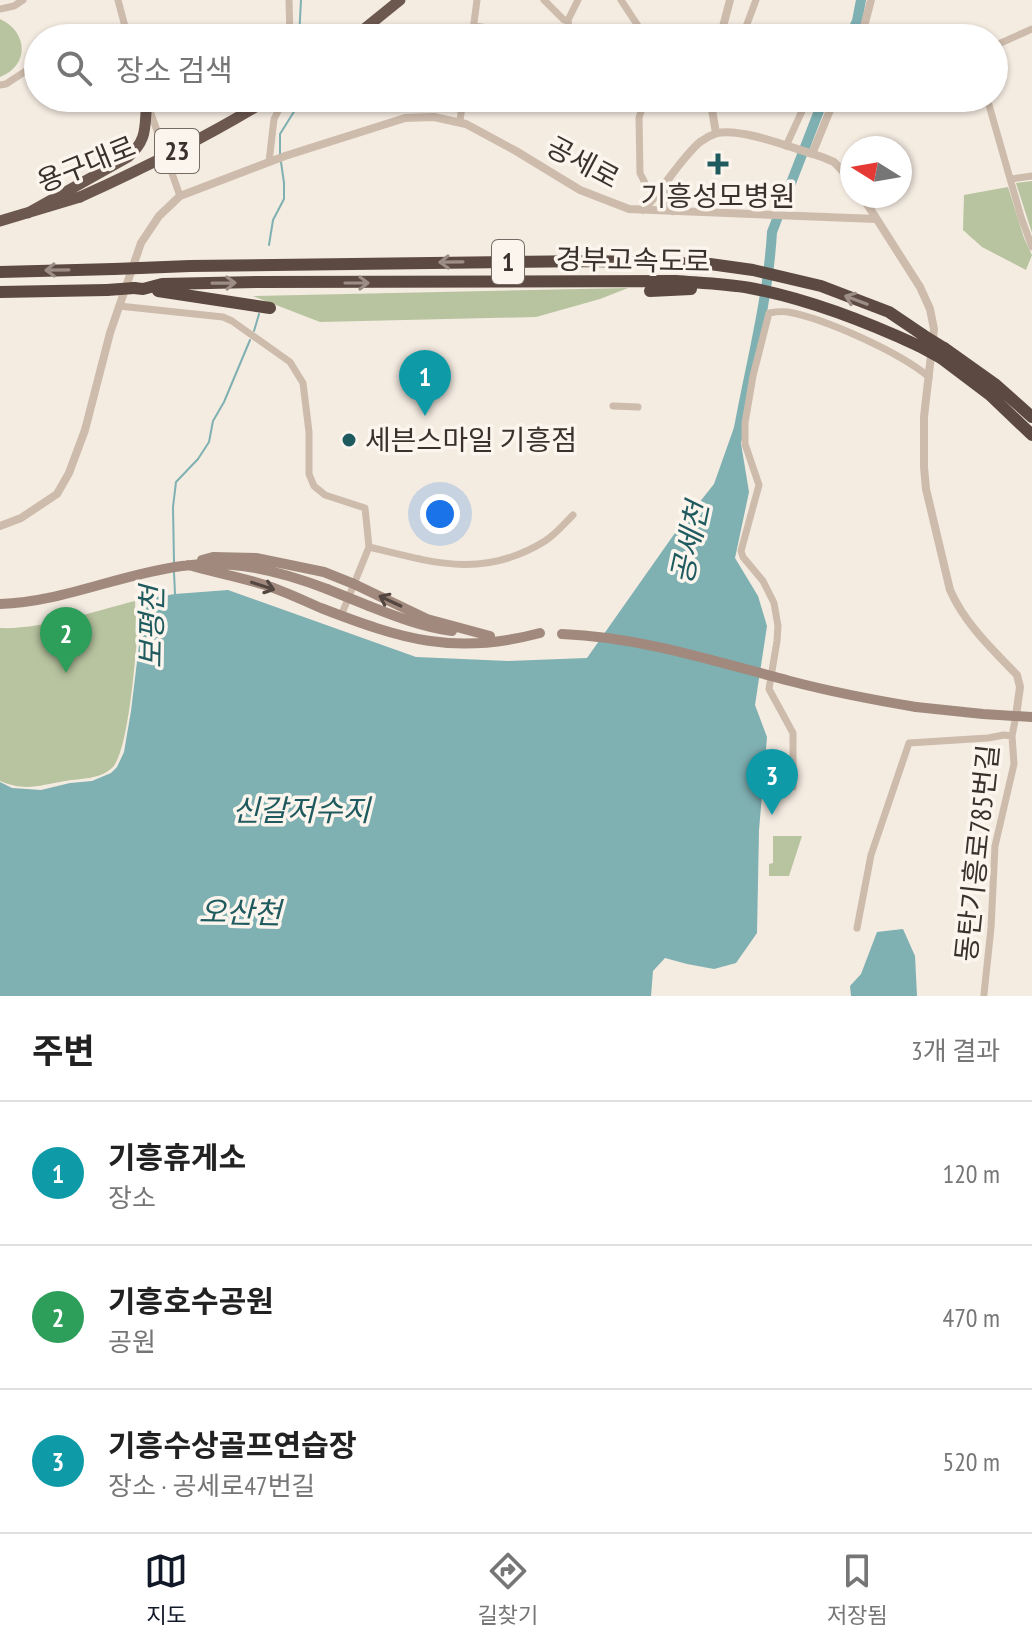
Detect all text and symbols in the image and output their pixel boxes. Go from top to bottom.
search box [24,24,1008,112]
icon: search [52,46,96,90]
text: 장소 검색 [116,50,233,89]
street label: 용구대로 [31,127,141,200]
street label: 공세로 [540,127,626,196]
road number: 23 [155,129,199,173]
north arrow [840,136,912,208]
marker: 기흥성모병원 [707,153,729,175]
place label: 기흥성모병원 [641,177,795,214]
road number: 1 [492,240,524,284]
street label: 경부고속도로 [555,240,711,279]
one-way arrow [438,255,465,270]
one-way arrow [44,263,71,278]
one-way arrow [210,275,237,291]
one-way arrow [343,275,370,291]
one-way arrow [844,292,869,306]
pin: 1 [399,350,451,416]
place label: 세븐스마일 기흥점 [365,421,577,458]
marker: 세븐스마일 기흥점 [340,431,358,449]
your location [420,494,460,534]
water label: 공세천 [661,495,717,587]
one-way arrow [250,579,275,594]
water label: 보평천 [130,582,171,669]
one-way arrow [378,593,402,608]
pin: 2 [40,607,92,673]
street label: 동탄기흥로785번길 [947,743,1006,963]
pin: 3 [746,749,798,815]
water label: 신갈저수지 [232,790,372,829]
water label: 오산천 [198,891,285,932]
text: 주변 [32,1028,95,1072]
text: 3개 결과 [911,1034,1000,1067]
text: 기흥휴게소 [108,1137,246,1176]
text: 1 [52,1157,64,1190]
text: 120 m [942,1157,1000,1190]
text: 장소 [108,1181,156,1214]
text: 기흥호수공원 [108,1281,274,1320]
text: 2 [52,1301,64,1334]
text: 470 m [942,1301,1000,1334]
text: 공원 [108,1325,156,1358]
text: 기흥수상골프연습장 [108,1425,356,1464]
text: 3 [52,1445,64,1478]
text: 520 m [942,1445,1000,1478]
text: 장소 · 공세로47번길 [108,1469,315,1502]
tab: 지도 [144,1549,188,1629]
tab: 길찾기 [477,1549,538,1629]
tab: 저장됨 [827,1549,888,1629]

